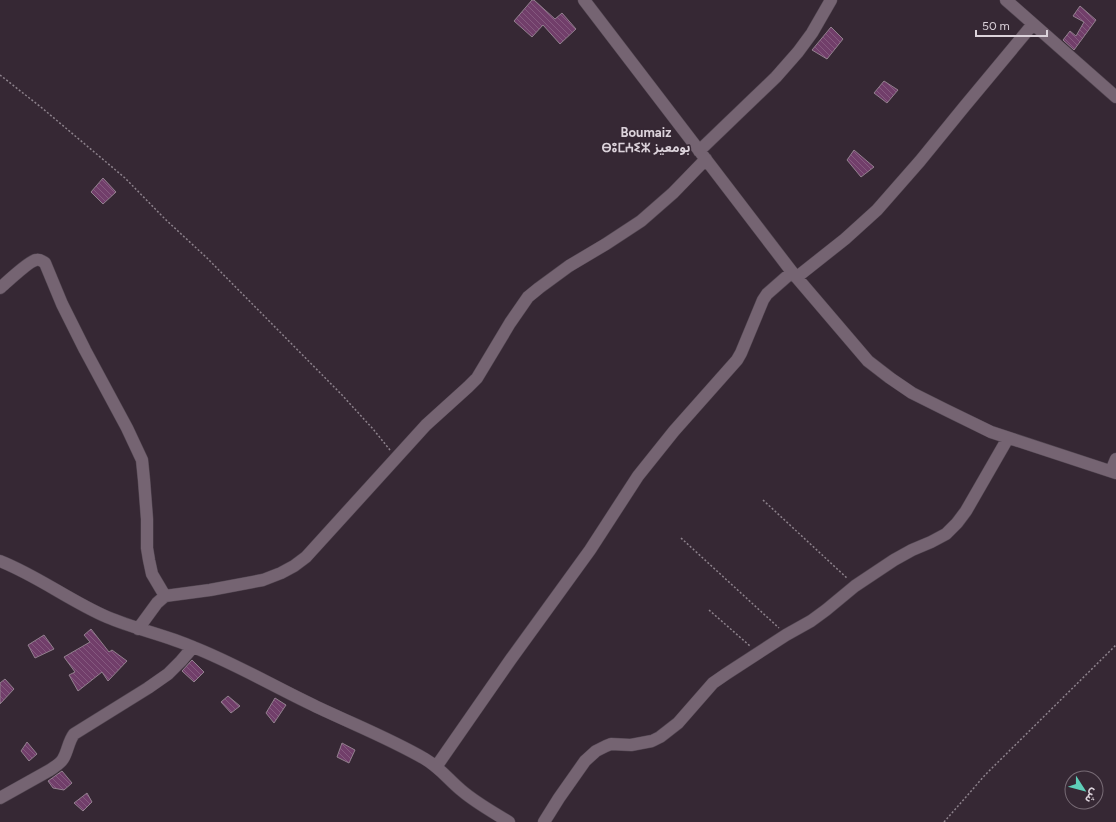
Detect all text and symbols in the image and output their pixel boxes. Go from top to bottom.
scale bar [976,12,1047,38]
text: 50 m [982,19,1010,33]
district label: Boumaiz ⴱⵓⵎⵄⵉⵣ بومعيز [602,125,690,155]
north arrow [1064,770,1104,810]
text: ش [1082,786,1101,806]

